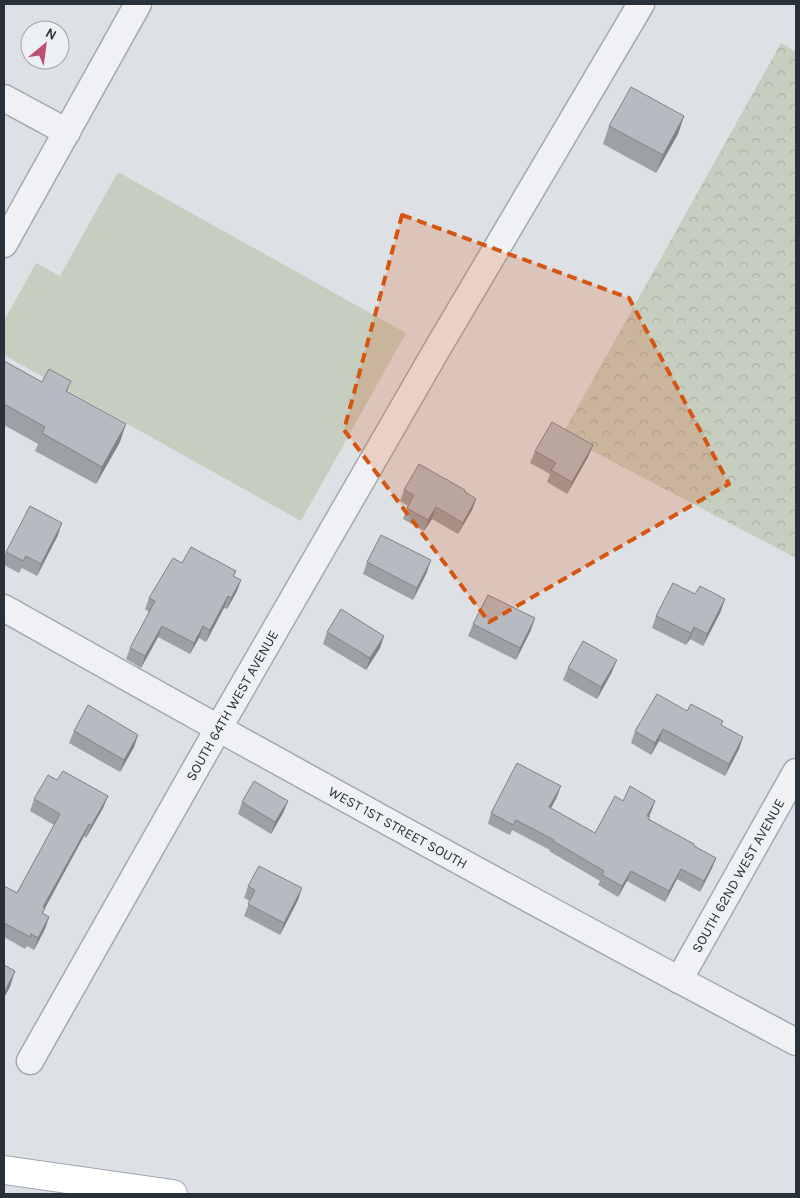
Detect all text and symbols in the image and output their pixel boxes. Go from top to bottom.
north arrow [20,20,70,70]
text: N [43,24,60,44]
street label: SOUTH 64TH WEST AVENUE [182,627,282,784]
street label: WEST 1ST STREET SOUTH [325,783,470,873]
street label: SOUTH 62ND WEST AVENUE [688,796,788,956]

